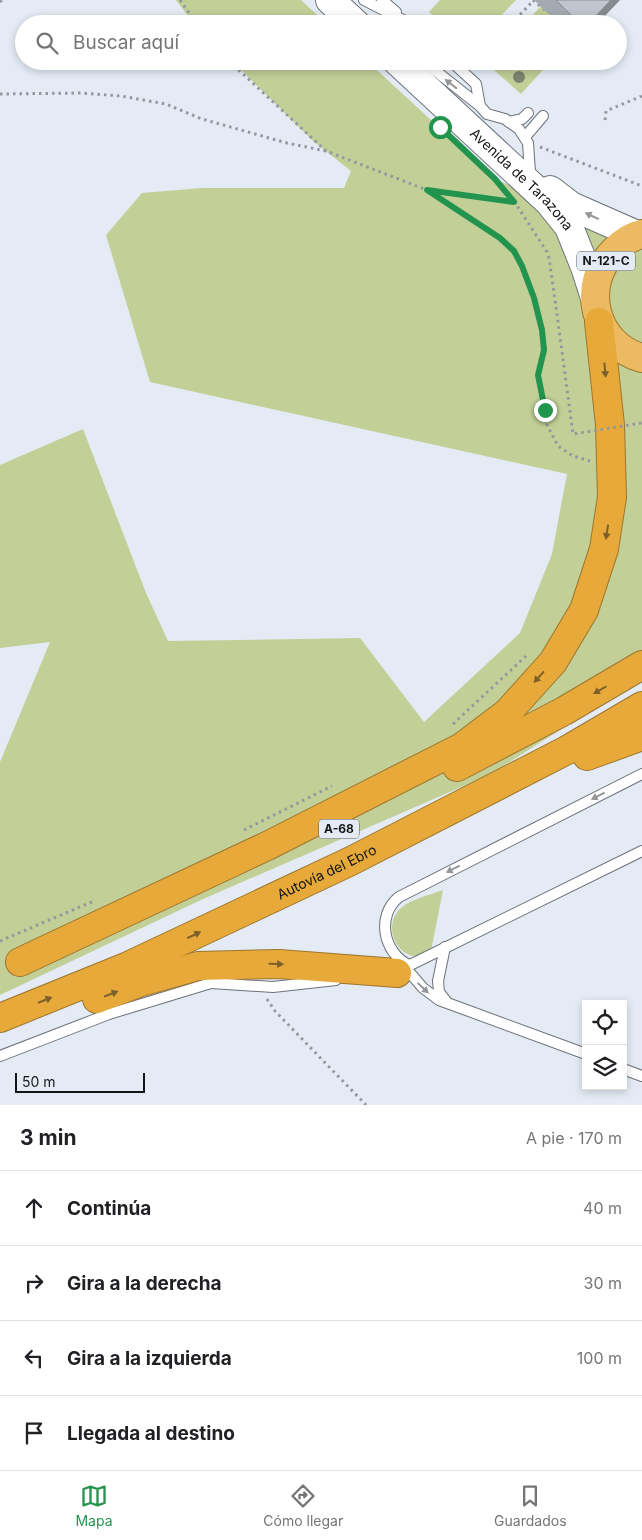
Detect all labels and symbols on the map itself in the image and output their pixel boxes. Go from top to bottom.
one-way arrow [445,79,458,90]
route start [429,116,452,139]
street label: Avenida de Tarazona [467,124,577,233]
one-way arrow [585,212,599,220]
road number: N-121-C [577,252,635,270]
one-way arrow [601,362,609,378]
route end [534,399,557,422]
one-way arrow [602,524,610,540]
one-way arrow [533,671,545,683]
one-way arrow [593,686,607,695]
one-way arrow [591,792,606,800]
road number: A-68 [319,820,359,839]
street label: Autovía del Ebro [274,840,379,903]
one-way arrow [446,865,460,873]
one-way arrow [187,931,201,939]
one-way arrow [269,960,285,968]
one-way arrow [417,982,429,994]
one-way arrow [104,990,119,998]
one-way arrow [38,996,53,1004]
scale bar [15,1070,145,1093]

